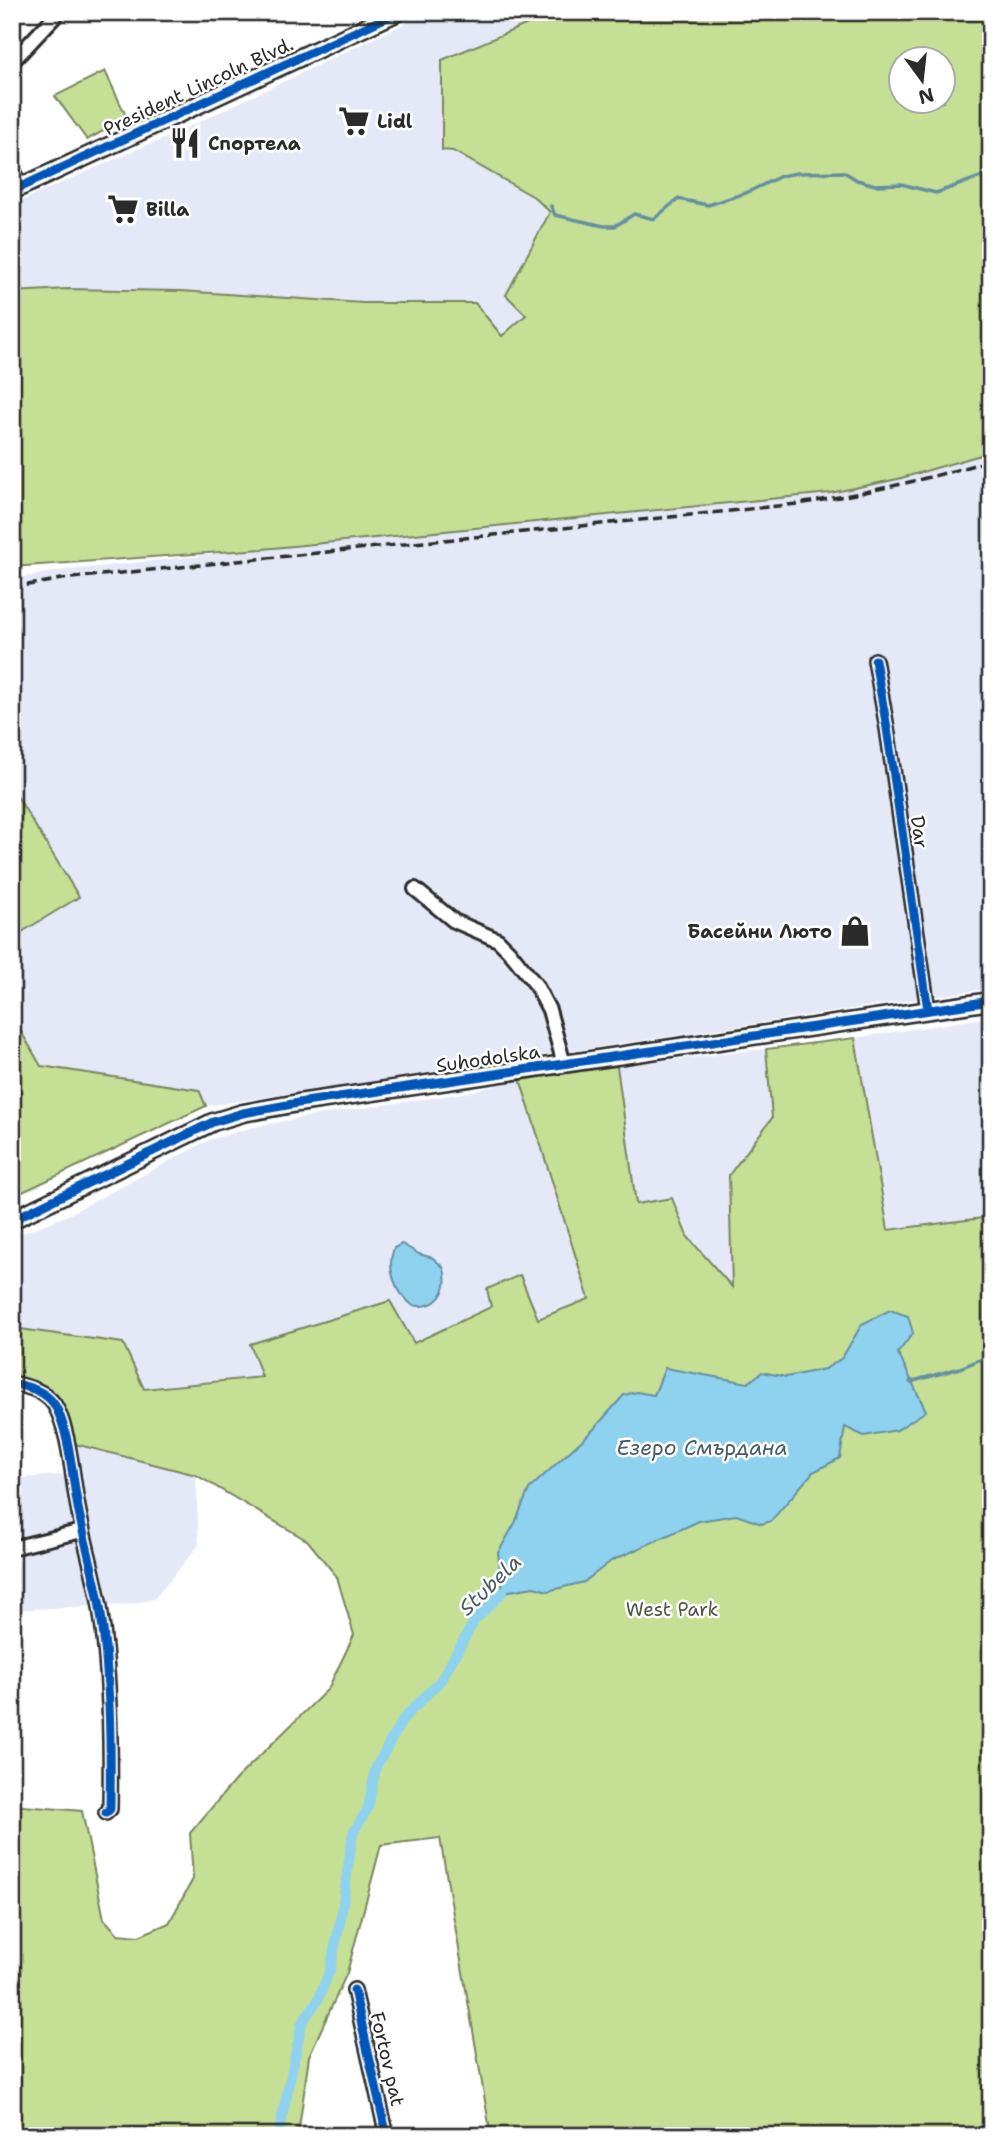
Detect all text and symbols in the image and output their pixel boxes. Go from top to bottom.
street label: President Lincoln Blvd. [99,31,297,141]
north arrow [888,46,958,116]
text: N [916,82,937,110]
supermarket icon: Lidl [337,104,371,138]
place label: Lidl [377,109,413,134]
restaurant icon: Спортела [168,126,202,160]
place label: Спортела [208,131,301,156]
supermarket icon: Billa [106,192,140,226]
place label: Billa [146,197,189,222]
street label: Dar [905,814,934,850]
shop icon: Басейни Люто [838,914,872,948]
place label: Басейни Люто [687,919,832,944]
street label: Suhodolska [435,1039,542,1078]
water label: Езеро Смърдана [616,1434,788,1462]
water label: Stubela [453,1548,527,1622]
park label: West Park [626,1597,718,1622]
street label: Fortov pat [365,2010,410,2109]

